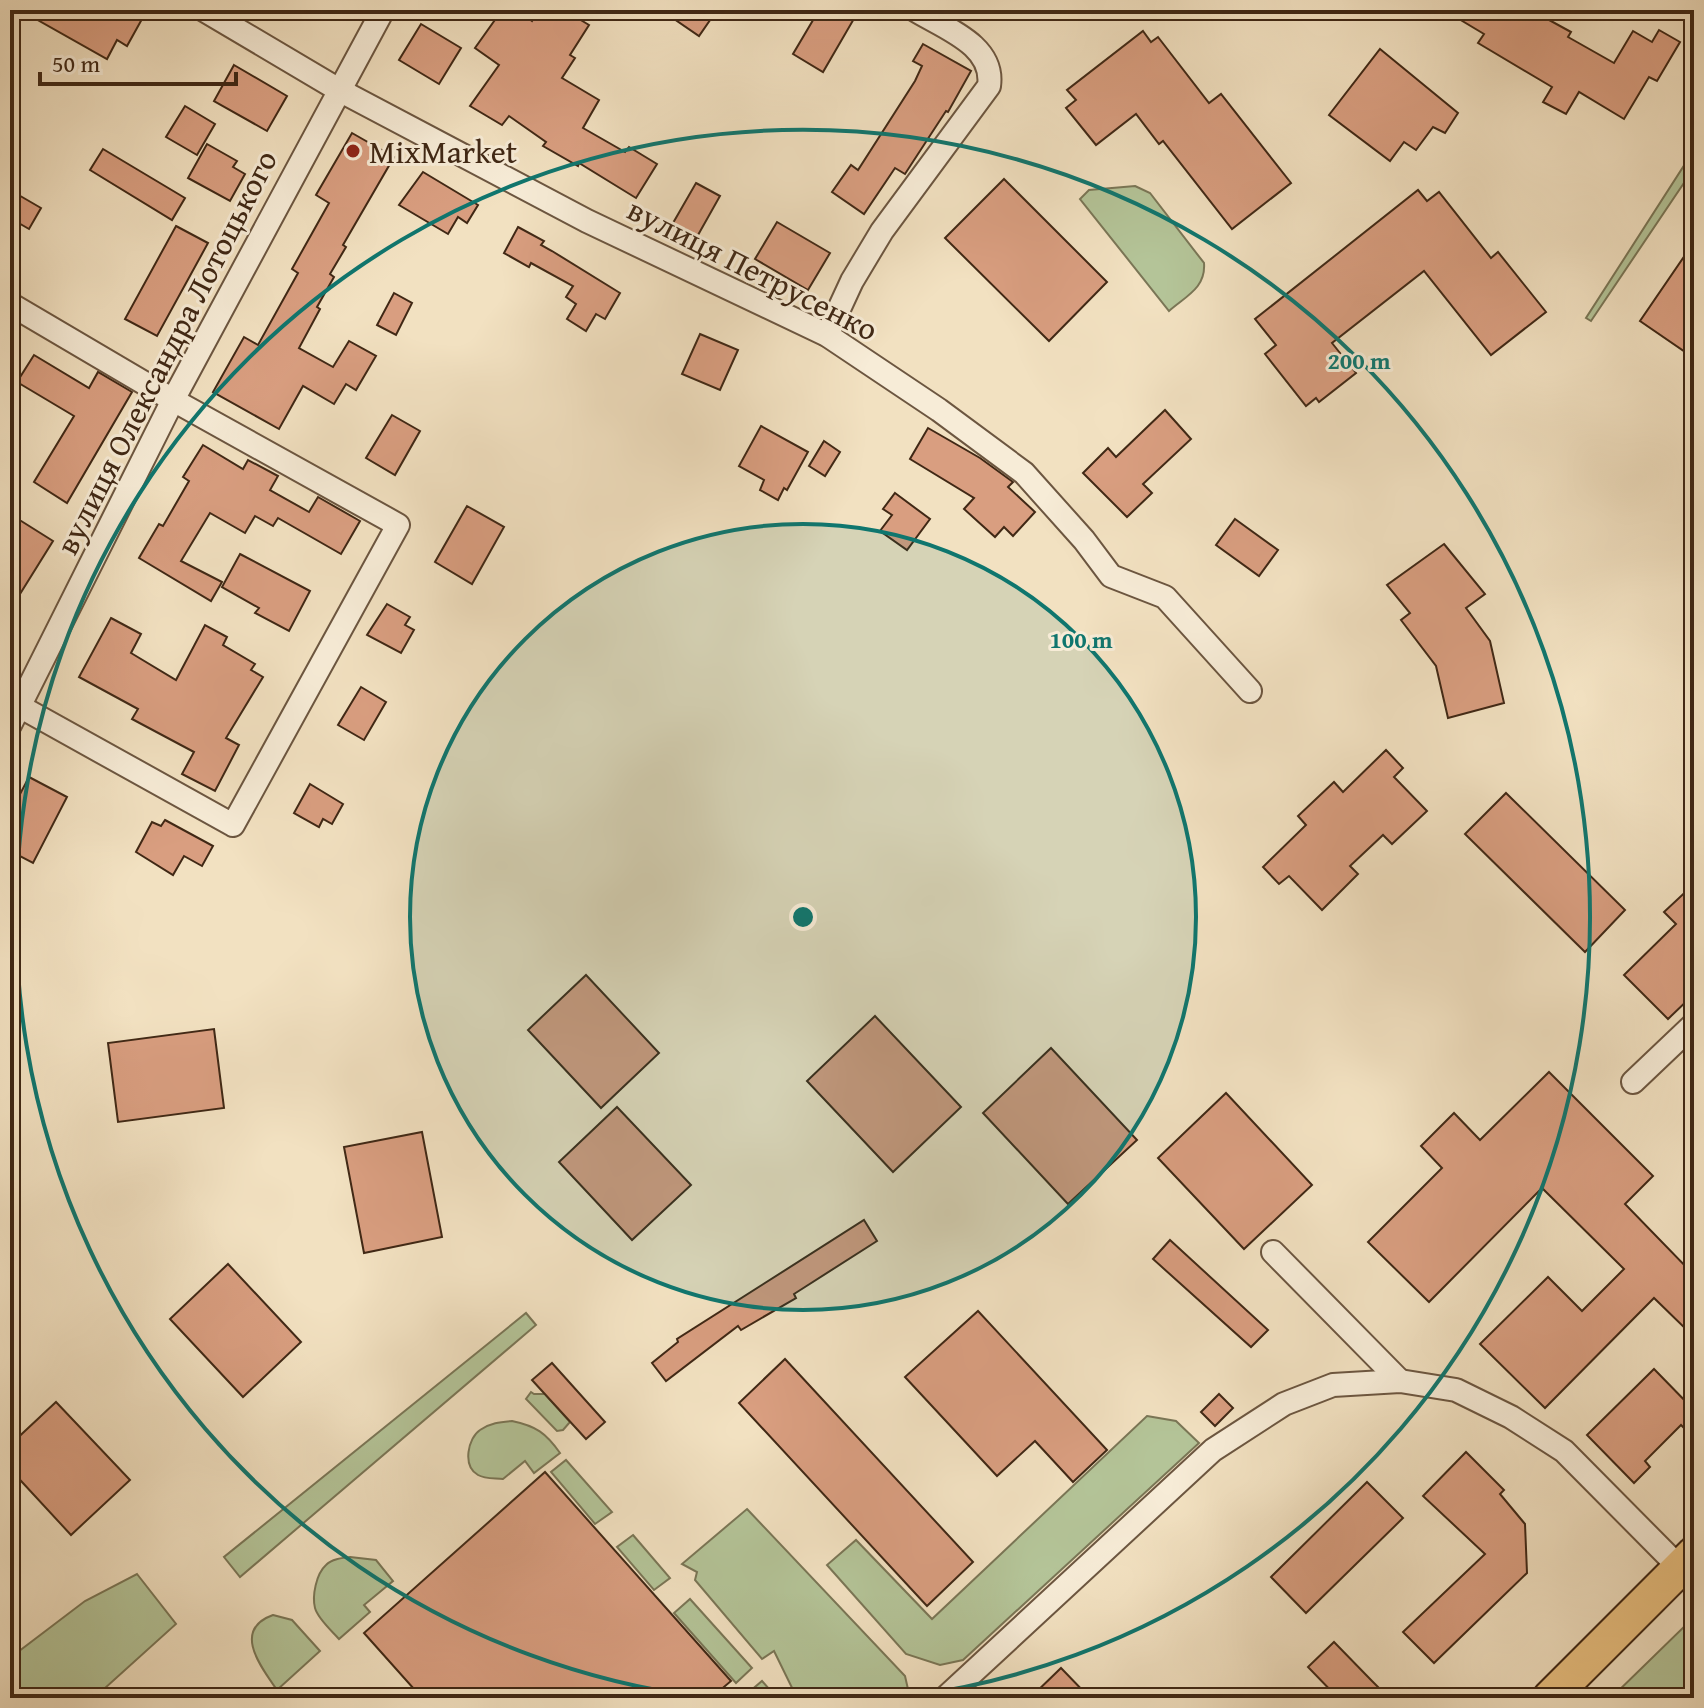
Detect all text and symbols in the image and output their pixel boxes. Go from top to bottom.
scale bar [40,36,236,86]
text: 50 m [52,46,100,81]
place label: MixMarket [369,128,517,175]
street label: вулиця Олександра Лотоцького [43,142,289,562]
marker: MixMarket [344,142,362,160]
street label: вулиця Петрусенко [620,186,886,352]
text: 200 m [1327,343,1391,378]
text: 100 m [1049,622,1113,657]
centre of rings [789,903,817,931]

